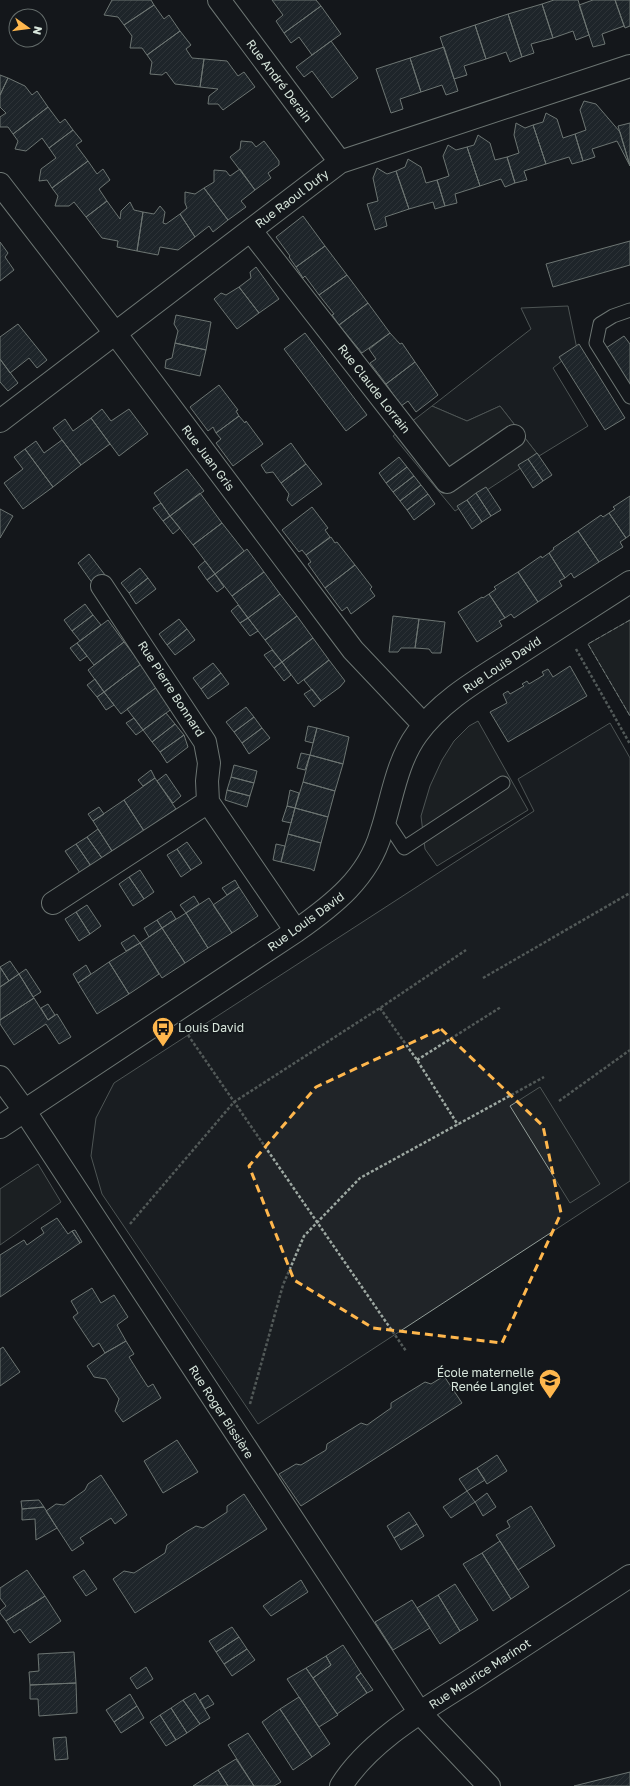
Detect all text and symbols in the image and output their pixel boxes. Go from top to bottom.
north arrow [8,8,48,48]
text: N [31,25,46,36]
street label: Rue André Derain [243,36,315,125]
street label: Rue Raoul Dufy [252,166,332,231]
street label: Rue Claude Lorrain [335,341,414,436]
street label: Rue Juan Gris [179,422,238,494]
street label: Rue Louis David [460,633,544,696]
street label: Rue Pierre Bonnard [135,638,208,739]
street label: Rue Louis David [264,889,347,954]
bus stop icon: Louis David [150,1015,176,1048]
place label: Louis David [178,1020,244,1035]
street label: Rue Roger Bissière [186,1362,257,1461]
place label: École maternelle Renée Langlet [437,1365,534,1394]
school or university icon: École maternelle Renée Langlet [537,1367,563,1400]
street label: Rue Maurice Marinot [426,1635,534,1712]

